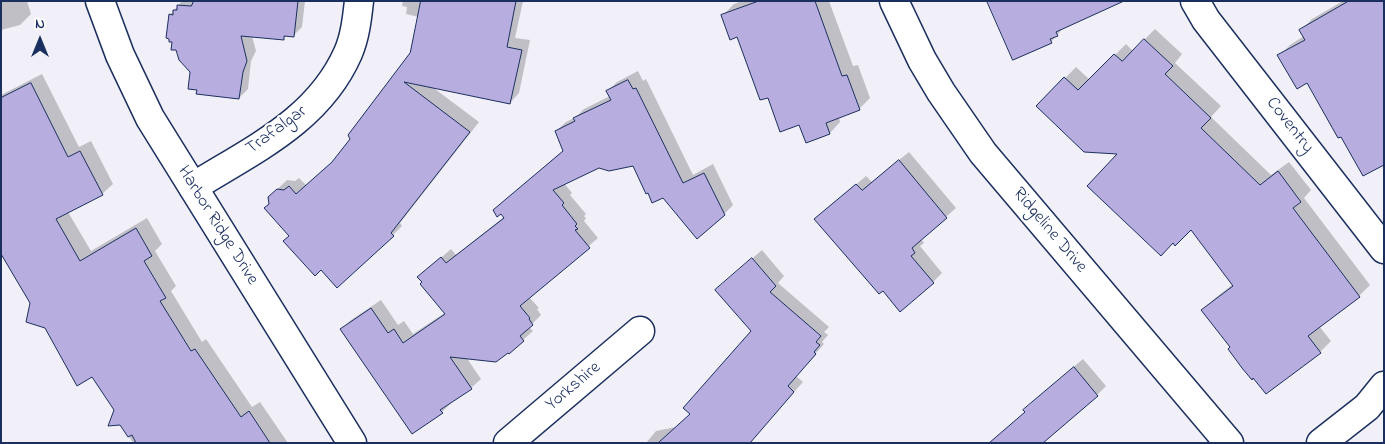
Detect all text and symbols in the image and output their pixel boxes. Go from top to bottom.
text: N [35,14,45,35]
north arrow [15,15,65,65]
street label: Coventry [1260,94,1318,158]
street label: Trafalgar [242,102,312,160]
street label: Harbor Ridge Drive [172,162,262,290]
street label: Ridgeline Drive [1007,184,1091,278]
street label: Yorkshire [542,358,606,416]

